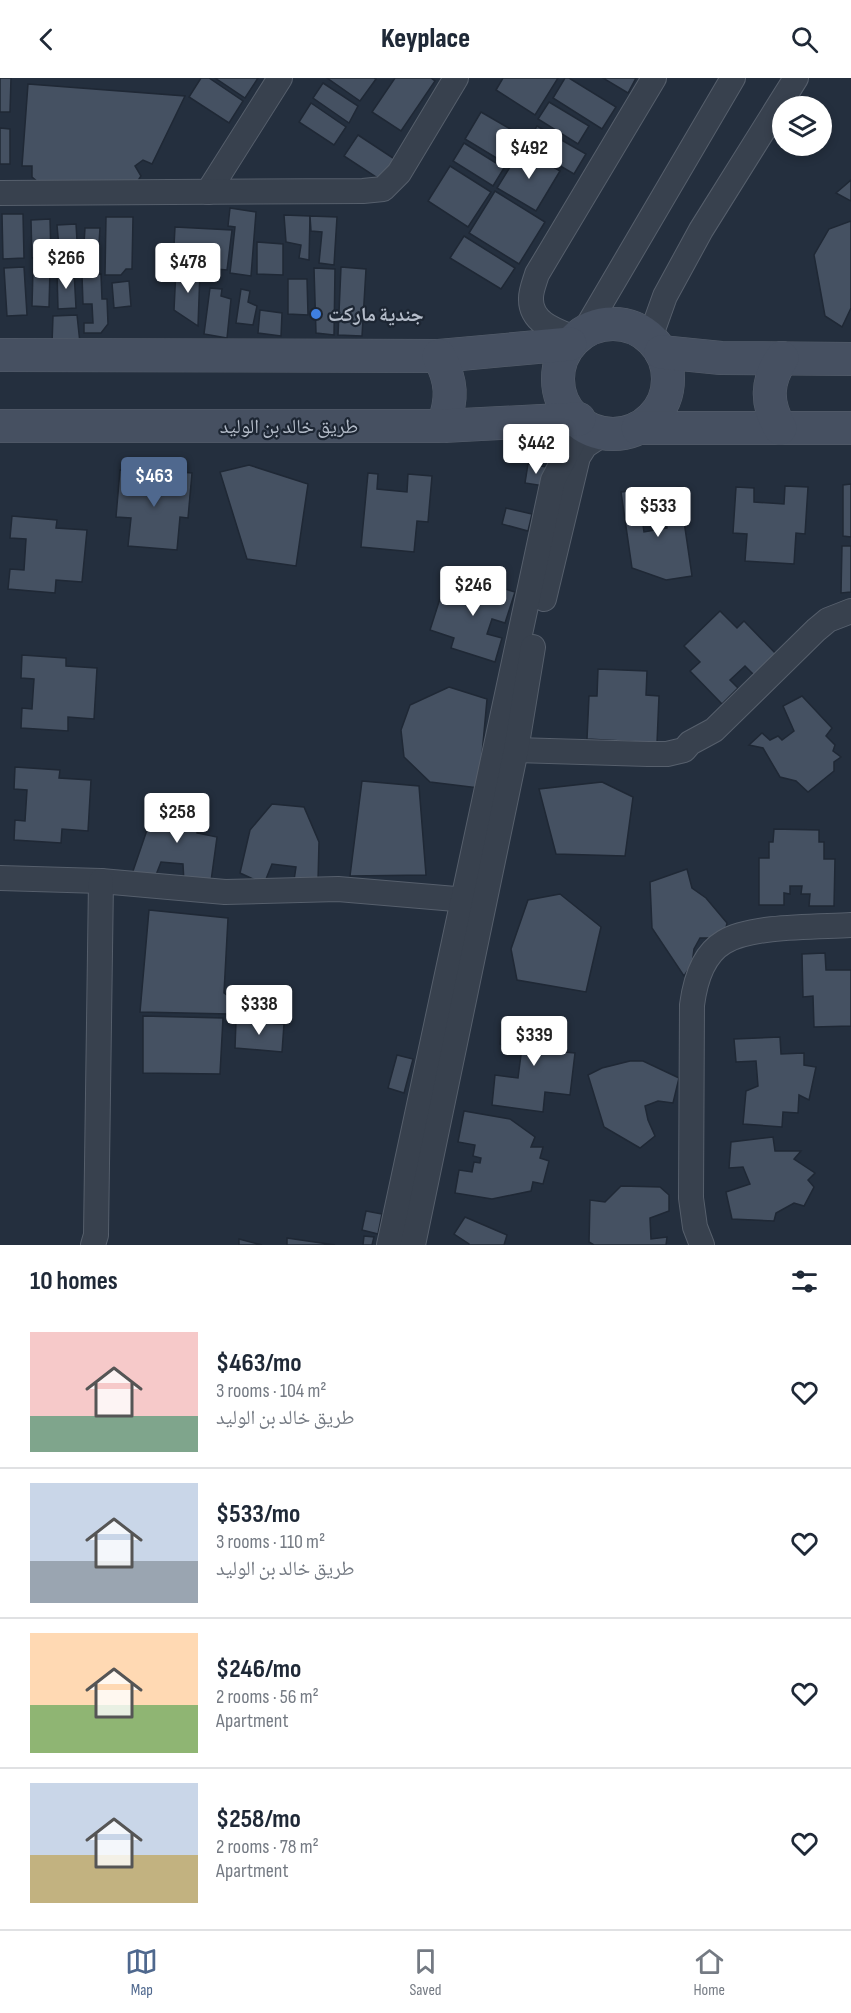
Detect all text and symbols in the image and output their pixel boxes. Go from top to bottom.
icon: back [30,23,63,56]
text: Keyplace [381,23,470,55]
icon: search [788,23,821,56]
map controls [772,96,832,156]
button: layers [772,96,832,156]
pin: $492 [493,129,565,180]
text: $492 [510,136,548,160]
pin: $266 [30,239,102,290]
pin: $478 [152,243,224,294]
text: $266 [47,246,85,270]
text: $478 [169,250,207,274]
place label: جندية ماركت [328,303,424,327]
marker: جندية ماركت [309,307,323,321]
street label: طريق خالد بن الوليد [220,415,358,439]
pin: $442 [500,424,572,475]
text: $442 [517,431,555,455]
pin: $463 [118,457,190,508]
text: $463 [135,464,173,488]
pin: $533 [622,487,694,538]
text: $533 [640,494,676,518]
pin: $246 [437,566,509,617]
text: $246 [454,573,492,597]
pin: $258 [141,793,213,844]
text: $258 [158,800,196,824]
pin: $338 [223,985,295,1036]
text: $338 [240,992,278,1016]
pin: $339 [498,1016,570,1067]
text: $339 [515,1023,553,1047]
icon: filters [788,1265,821,1298]
text: 10 homes [30,1266,118,1297]
text: $463/mo [216,1348,302,1379]
icon: home [78,1356,150,1428]
icon: heart [788,1376,821,1409]
text: 3 rooms · 104 m² [216,1379,326,1403]
text: طريق خالد بن الوليد [216,1406,355,1430]
text: $533/mo [216,1499,300,1530]
icon: home [78,1507,150,1579]
icon: heart [788,1527,821,1560]
text: 3 rooms · 110 m² [216,1530,325,1554]
text: طريق خالد بن الوليد [216,1557,355,1581]
text: $246/mo [216,1654,301,1685]
icon: home [78,1657,150,1729]
icon: heart [788,1677,821,1710]
text: 2 rooms · 56 m² [216,1685,319,1709]
text: Apartment [216,1709,289,1733]
text: $258/mo [216,1804,301,1835]
icon: home [78,1807,150,1879]
icon: heart [788,1827,821,1860]
text: 2 rooms · 78 m² [216,1835,319,1859]
text: Apartment [216,1859,289,1883]
tab: Map [125,1945,158,2000]
tab: Saved [409,1945,442,2000]
tab: Home [693,1945,726,2000]

